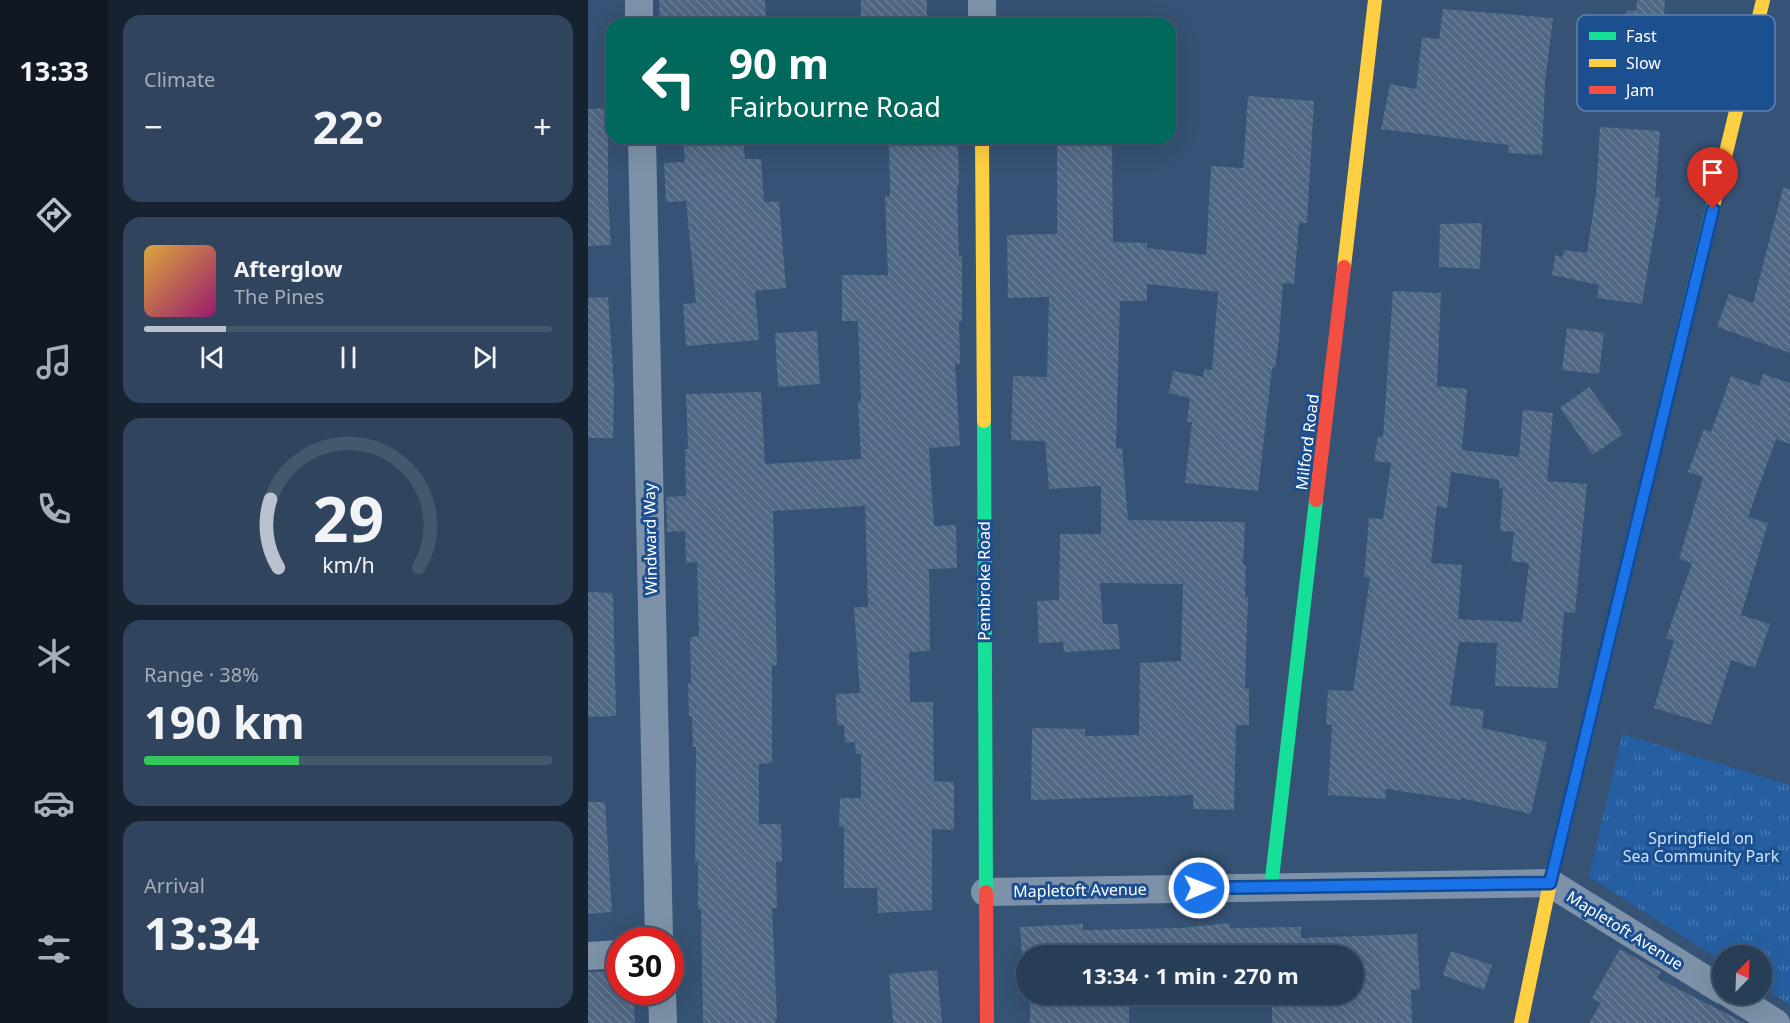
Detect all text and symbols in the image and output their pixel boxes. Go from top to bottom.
legend [1577,15,1775,111]
text: Fast [1626,25,1657,47]
text: 90 m [729,34,829,91]
icon: left [630,42,708,120]
text: 13:33 [19,52,89,89]
text: Slow [1626,52,1661,74]
text: Climate [144,66,215,93]
text: Jam [1624,79,1654,101]
text: Fairbourne Road [729,88,941,125]
text: 22° [313,96,383,157]
text: − [144,104,163,149]
text: + [533,104,552,149]
pin [1687,147,1738,209]
icon: arrive [1696,156,1729,189]
icon: directions [33,194,75,236]
text: Afterglow [234,253,343,283]
text: The Pines [234,283,324,310]
icon: music [33,341,75,383]
icon: previous [196,341,229,374]
icon: pause [332,341,365,374]
icon: next [468,341,501,374]
street label: Milford Road [1290,393,1324,491]
text: 29 [312,476,384,561]
street label: Windward Way [638,482,662,595]
icon: phone [33,488,75,530]
street label: Pembroke Road [973,521,995,641]
text: km/h [322,551,374,580]
icon: climate [33,635,75,677]
text: Range · 38% [144,661,259,688]
text: 190 km [144,691,305,752]
icon: car [33,782,75,824]
park label: Springfield on Sea Community Park [1623,827,1780,867]
position arrow [1167,856,1231,920]
text: Arrival [144,872,205,899]
street label: Mapletoft Avenue [1013,878,1147,902]
street label: Mapletoft Avenue [1563,885,1687,975]
text: 13:34 [144,902,260,963]
speed limit sign: 30 [606,927,684,1005]
icon: filters [33,928,75,970]
north arrow [1712,945,1772,1005]
map controls [1712,945,1772,1005]
text: 13:34 · 1 min · 270 m [1081,960,1299,990]

